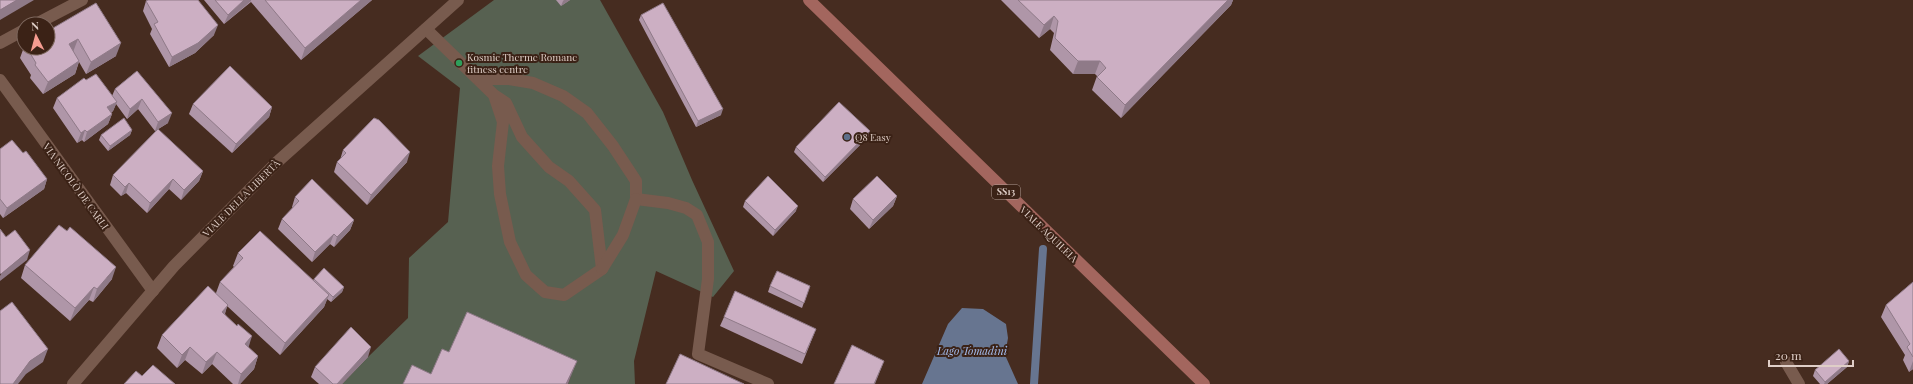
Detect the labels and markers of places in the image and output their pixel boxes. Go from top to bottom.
place label: Kosmic Therme Romane fitness centre [467,50,577,76]
marker: Kosmic Therme Romane fitness centre [454,58,464,68]
place label: Q8 Easy [855,130,891,144]
marker: Q8 Easy [842,132,852,142]

